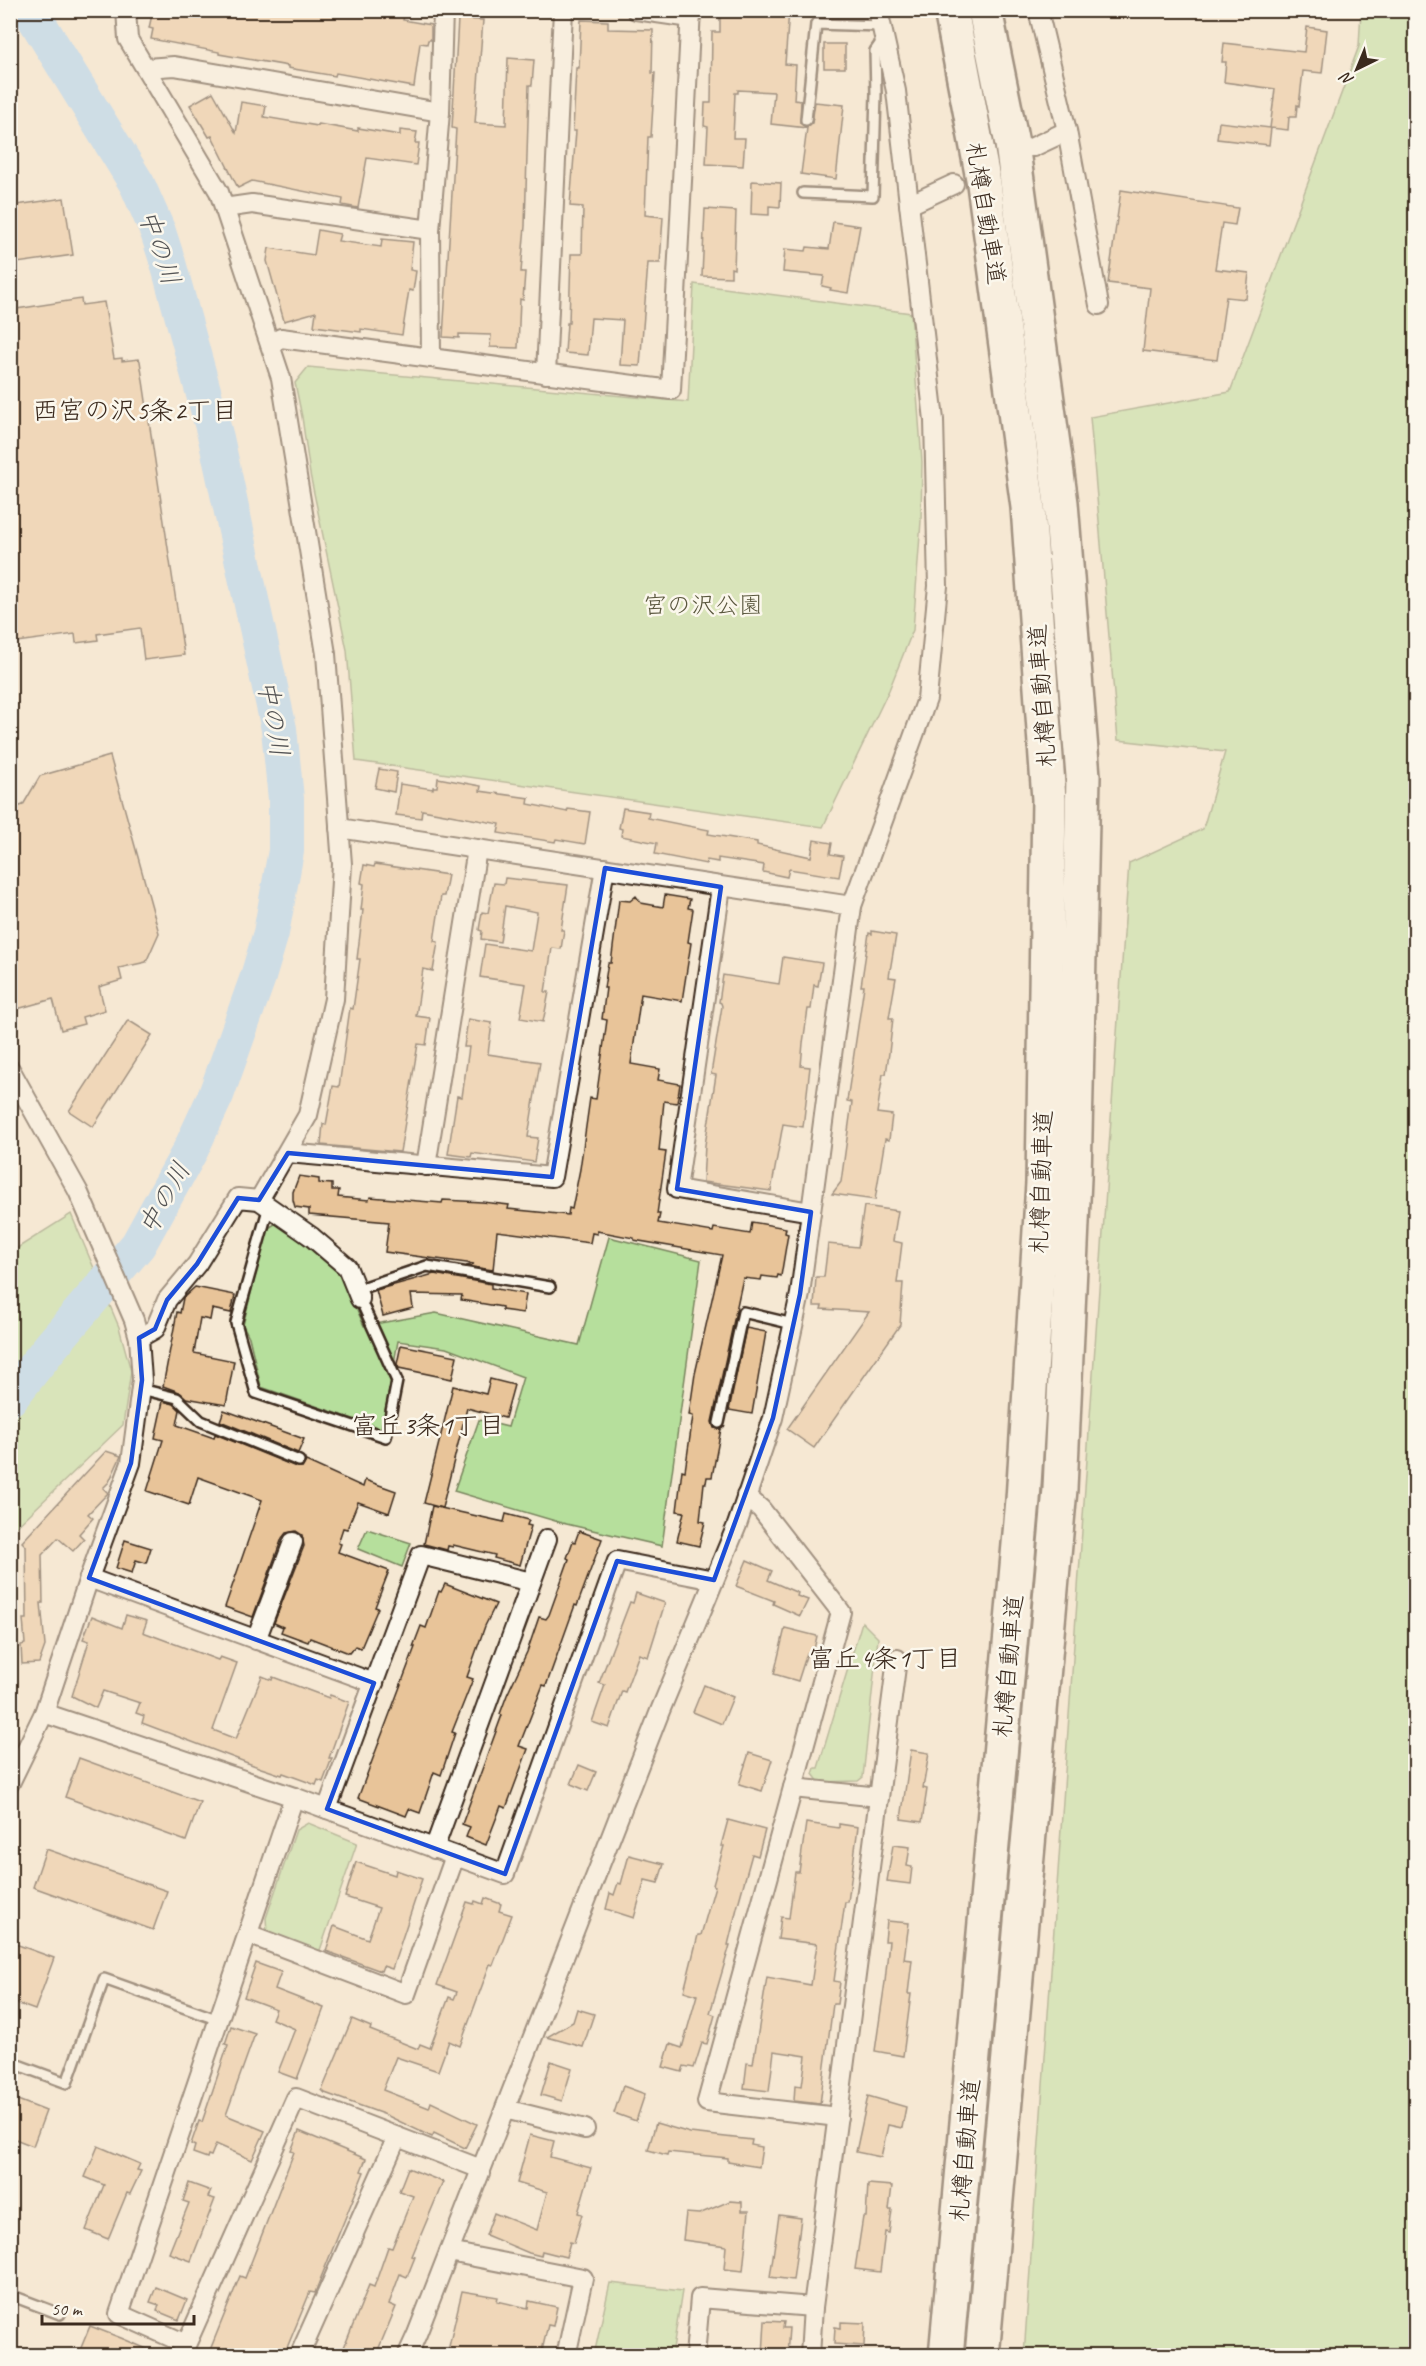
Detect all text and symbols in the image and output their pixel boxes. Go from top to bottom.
north arrow [1327,39,1387,99]
text: N [1335,66,1358,90]
street label: 札樽自動車道 [960,140,1012,286]
water label: 中の川 [131,205,188,289]
district label: 西宮の沢5条2丁目 [32,394,238,427]
park label: 宮の沢公園 [643,590,763,620]
street label: 札樽自動車道 [1022,623,1062,769]
water label: 中の川 [250,677,297,759]
street label: 札樽自動車道 [1023,1110,1059,1254]
water label: 中の川 [131,1156,198,1240]
district label: 富丘3条1丁目 [351,1409,505,1442]
street label: 札樽自動車道 [987,1593,1029,1739]
district label: 富丘4条1丁目 [808,1642,962,1675]
street label: 札樽自動車道 [944,2077,986,2223]
scale bar [42,2288,194,2326]
text: 50 m [51,2298,84,2320]

